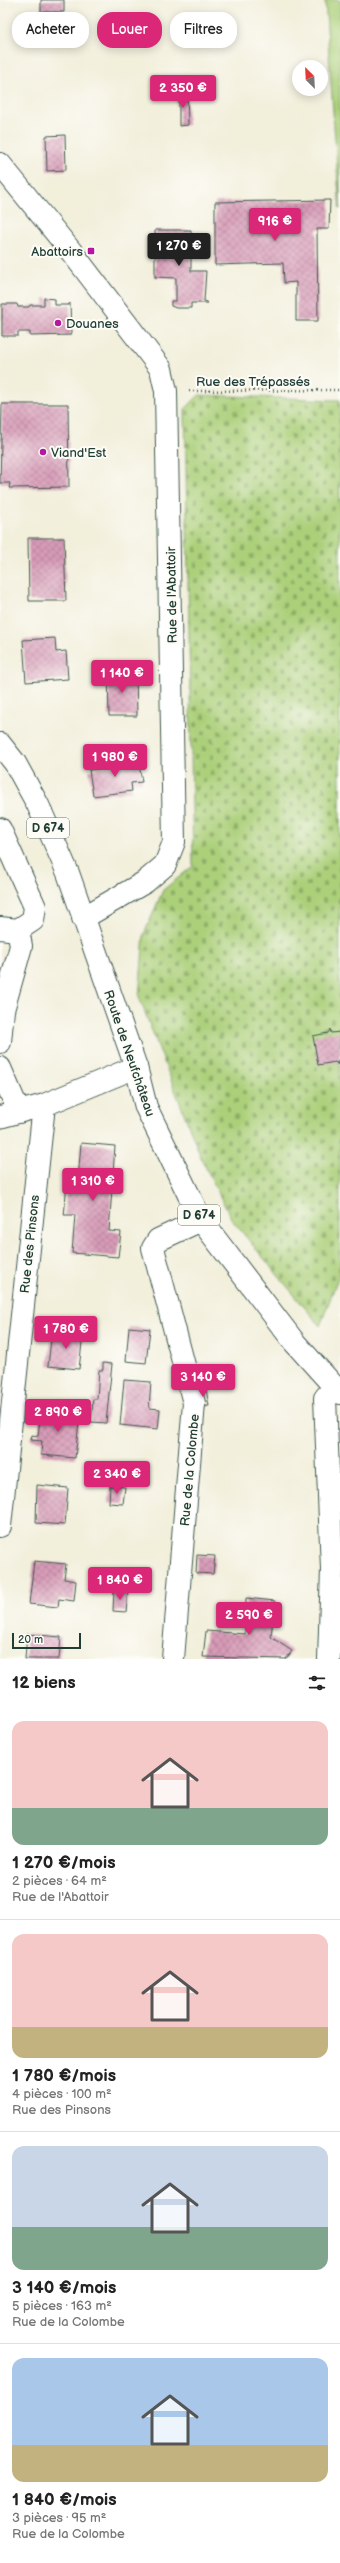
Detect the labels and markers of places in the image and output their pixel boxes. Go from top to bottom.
pin: 2 350 € [146,75,220,109]
pin: 916 € [247,208,303,242]
pin: 1 270 € [142,233,216,267]
place label: Abattoirs [31,244,84,260]
marker: Abattoirs [86,246,96,256]
place label: Douanes [66,316,119,332]
marker: Douanes [53,318,63,328]
place label: Viand'Est [51,445,106,461]
marker: Viand'Est [38,447,48,457]
pin: 1 140 € [85,660,159,694]
pin: 1 980 € [78,744,152,778]
pin: 1 310 € [56,1168,130,1202]
pin: 1 780 € [29,1316,103,1350]
pin: 3 140 € [166,1364,240,1398]
pin: 2 890 € [21,1399,95,1433]
pin: 2 340 € [80,1461,154,1495]
pin: 1 840 € [83,1567,157,1601]
pin: 2 590 € [212,1602,286,1636]

